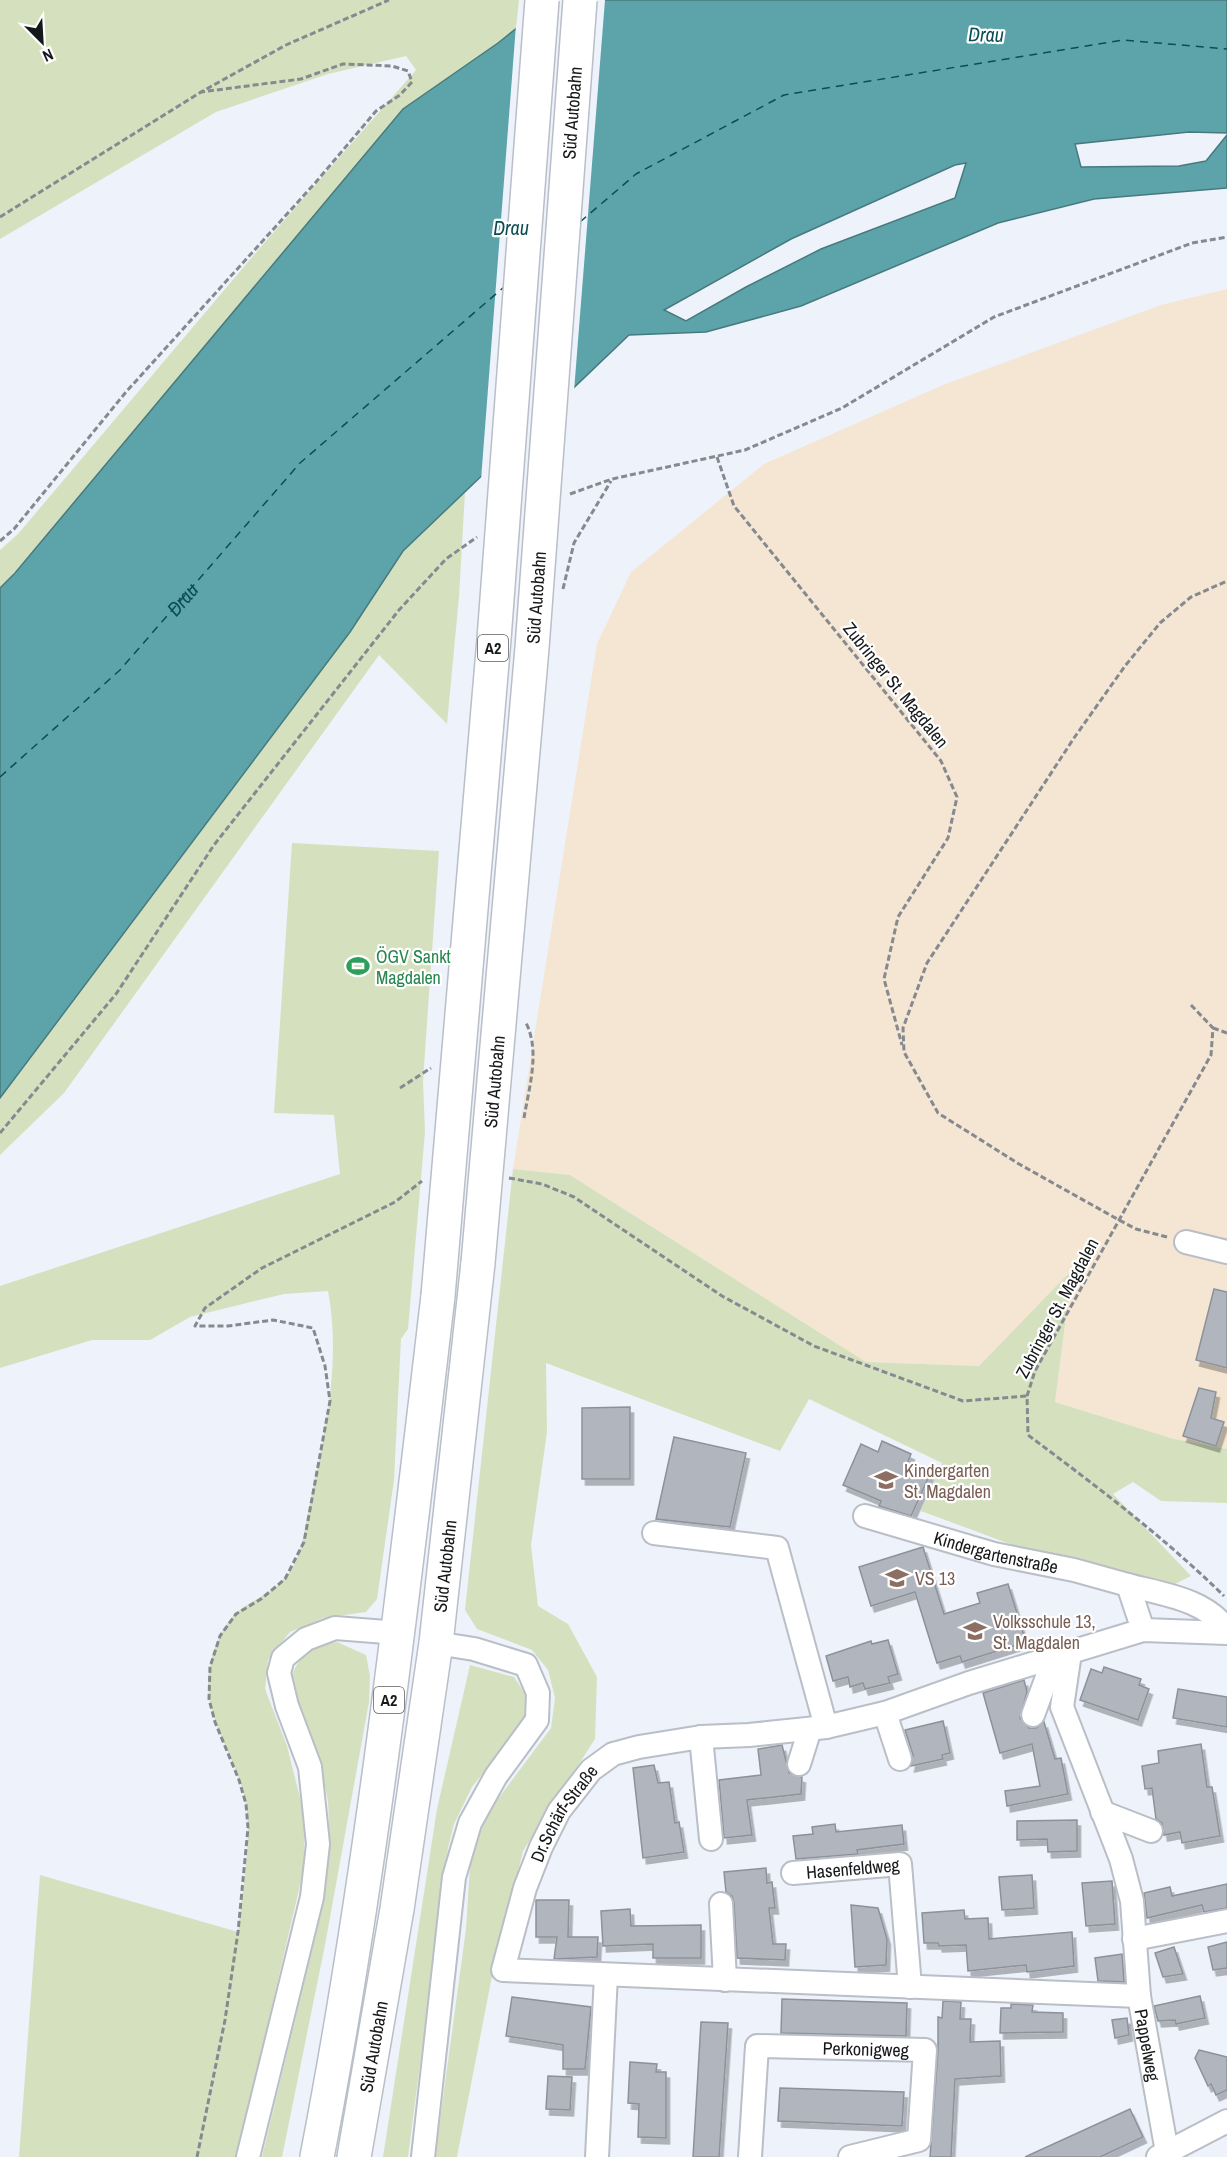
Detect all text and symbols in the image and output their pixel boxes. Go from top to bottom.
north arrow [12,12,72,72]
water label: Drau [968,20,1004,48]
text: N [39,44,57,68]
street label: Süd Autobahn [556,66,588,160]
water label: Drau [493,214,529,241]
street label: Süd Autobahn [520,550,552,645]
water label: Drau [160,577,204,621]
street label: Zubringer St. Magdalen [837,617,955,753]
road number: A2 [478,635,508,661]
place label: ÖGV Sankt Magdalen [376,944,451,990]
sports icon: ÖGV Sankt Magdalen [345,953,371,979]
street label: Süd Autobahn [477,1034,510,1129]
street label: Zubringer St. Magdalen [1010,1234,1104,1382]
place label: Kindergarten St. Magdalen [904,1458,991,1504]
school or university icon: Kindergarten St. Magdalen [873,1467,899,1493]
street label: Süd Autobahn [427,1518,462,1614]
street label: Kindergartenstraße [931,1524,1060,1579]
school or university icon: VS 13 [884,1565,910,1591]
place label: VS 13 [915,1566,955,1591]
place label: Volksschule 13, St. Magdalen [993,1609,1096,1655]
school or university icon: Volksschule 13, St. Magdalen [962,1618,988,1644]
road number: A2 [374,1687,404,1713]
street label: Dr.Schärf-Straße [524,1759,603,1865]
street label: Hasenfeldweg [805,1852,901,1884]
street label: Süd Autobahn [353,1999,393,2095]
street label: Pappelweg [1129,2007,1167,2084]
street label: Perkonigweg [822,2035,910,2062]

